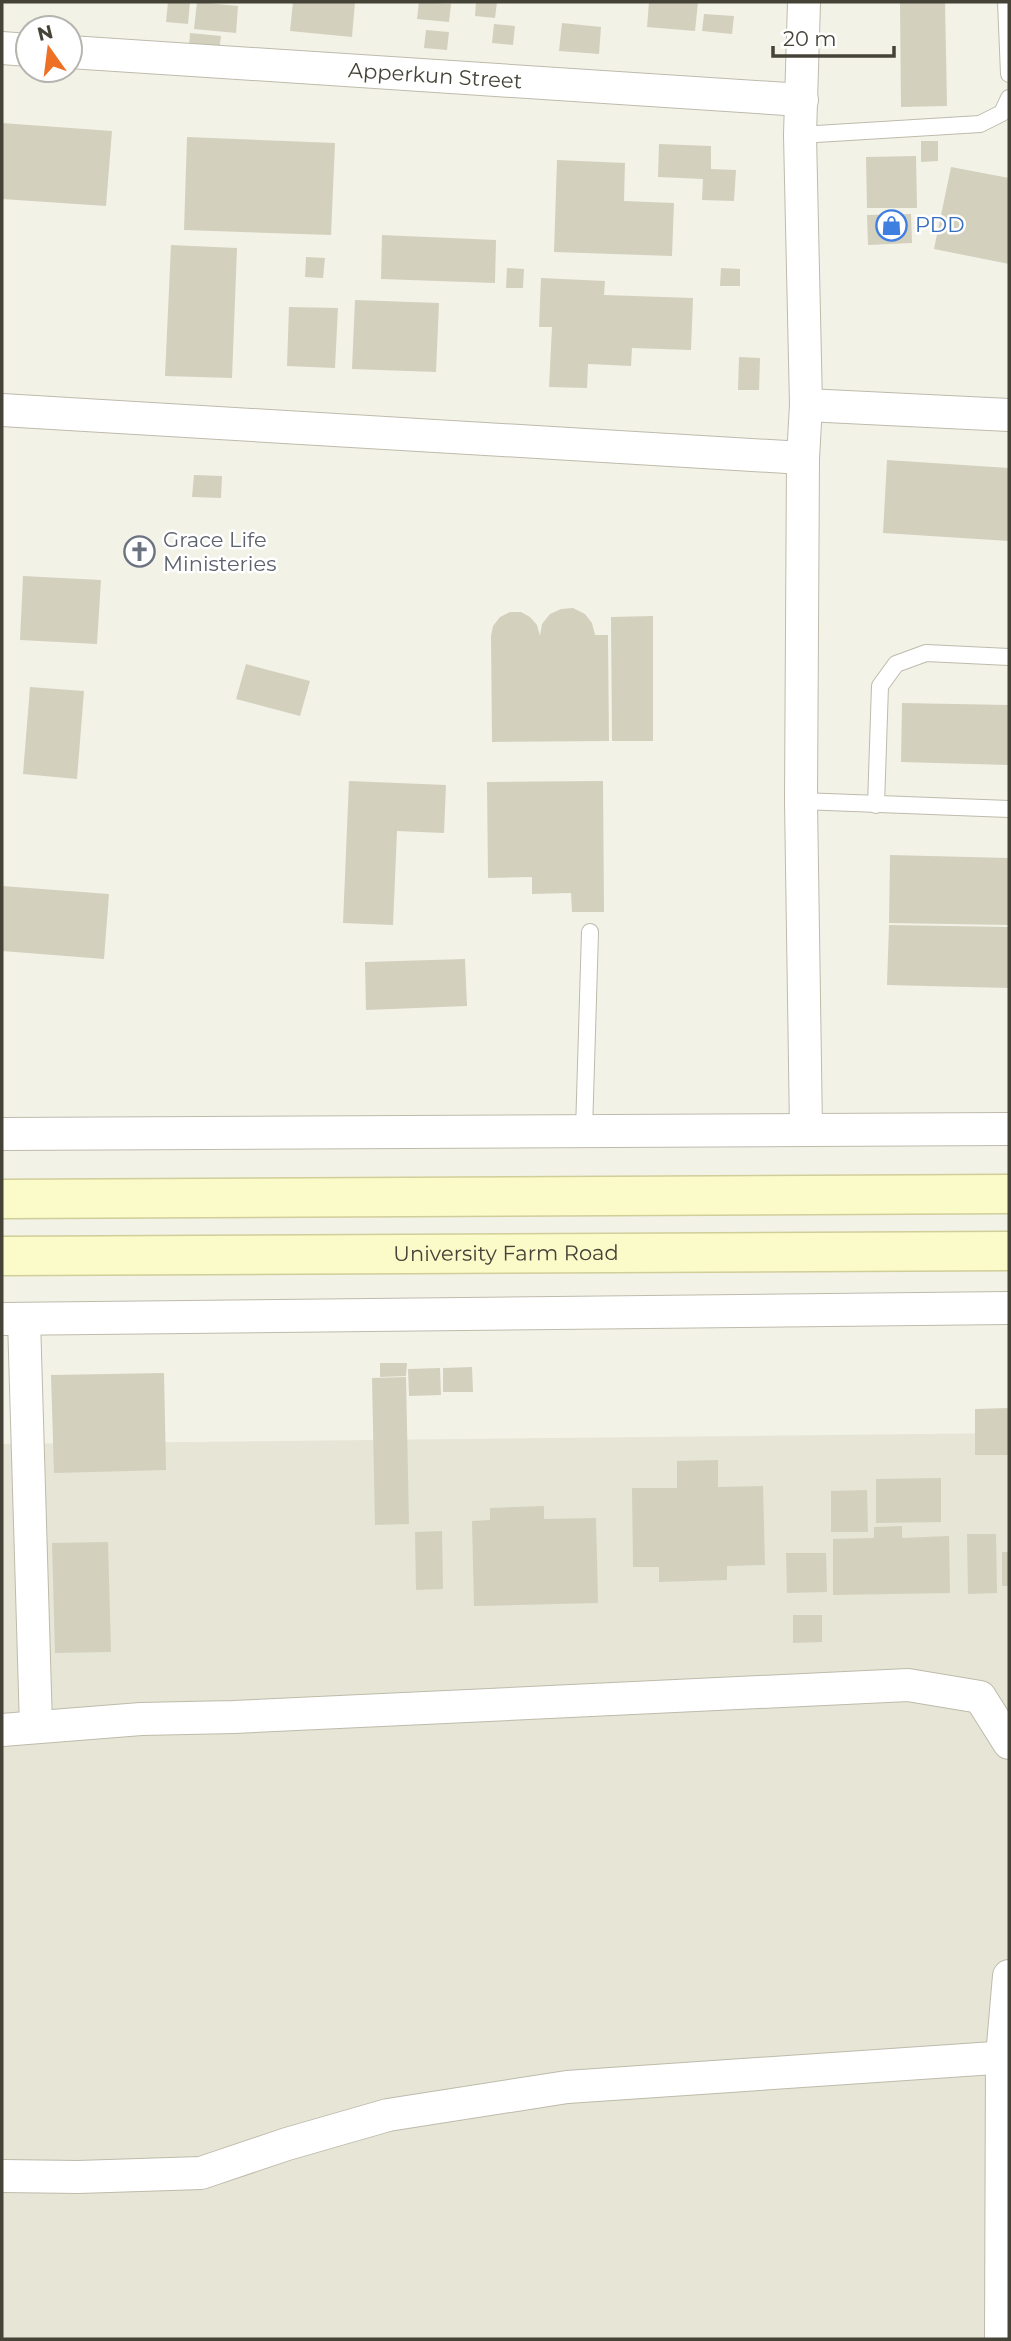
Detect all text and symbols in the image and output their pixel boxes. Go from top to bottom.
north arrow [14,14,84,84]
scale bar [773,14,894,58]
text: N [35,20,55,46]
text: 20 m [783,26,837,51]
street label: Apperkun Street [347,57,523,94]
shop icon: PDD [875,208,909,242]
place label: PDD [915,212,965,237]
place label: Grace Life Ministeries [163,527,276,576]
church icon: Grace Life Ministeries [123,535,157,569]
street label: University Farm Road [393,1240,619,1266]

